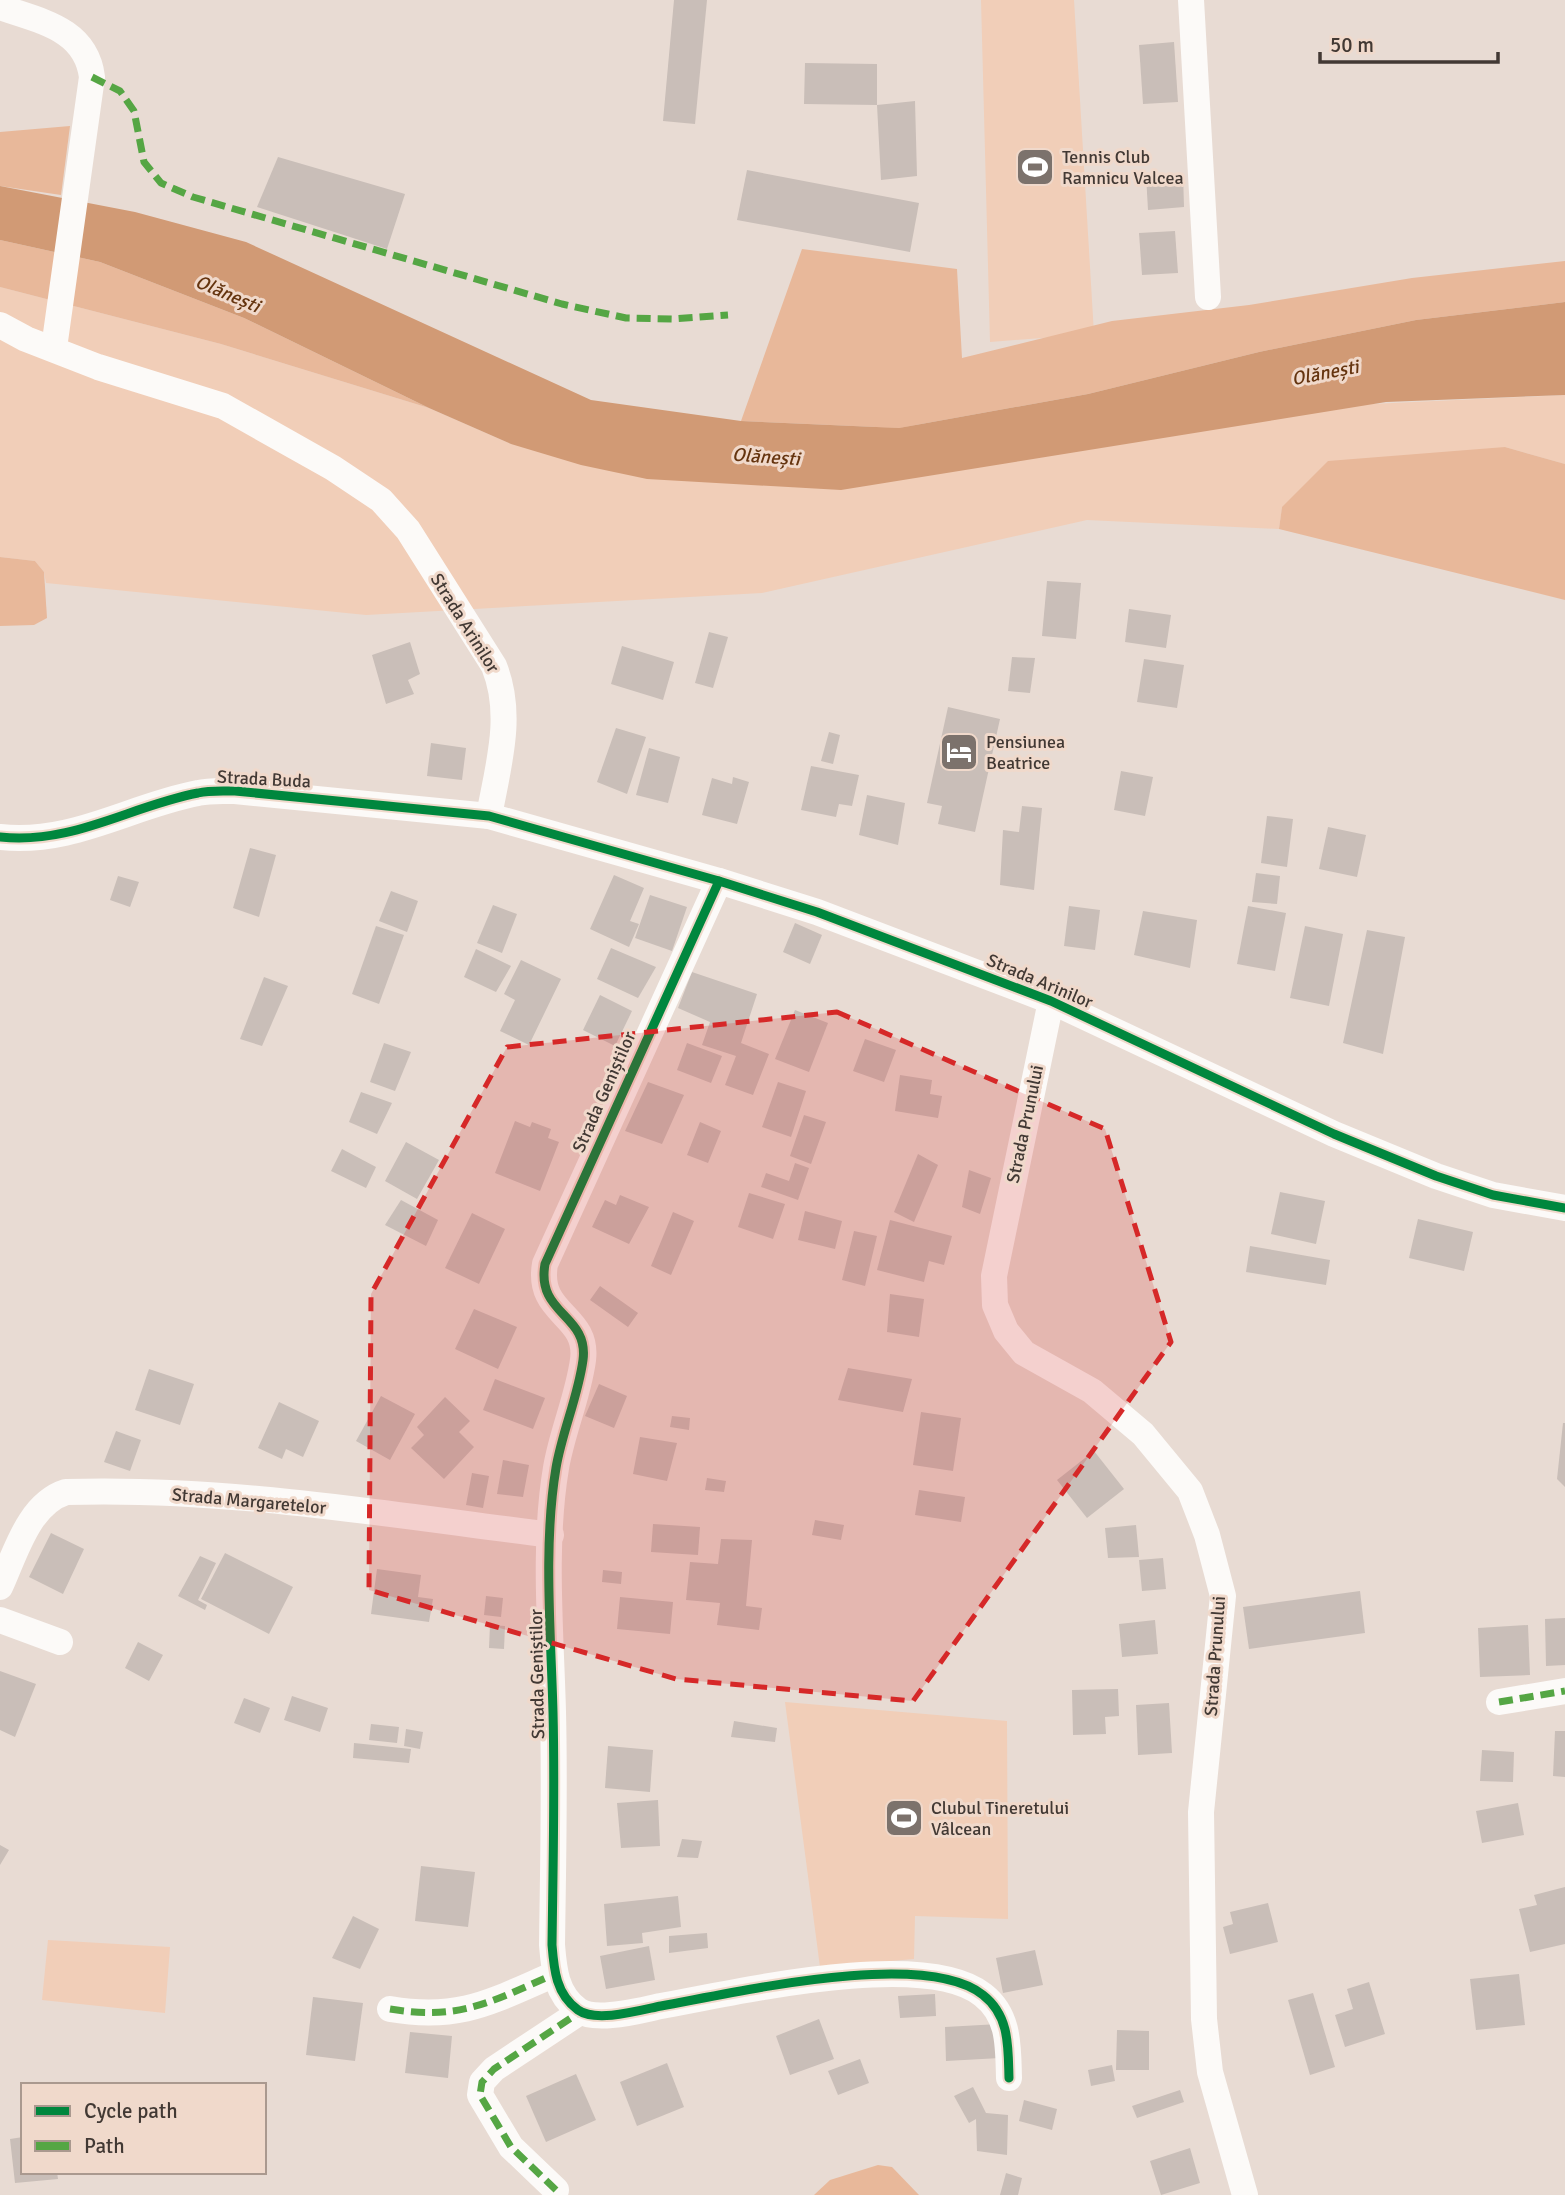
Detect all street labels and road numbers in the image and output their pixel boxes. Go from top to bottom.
street label: Strada Arinilor [426,569,504,677]
street label: Strada Buda [217,766,311,792]
street label: Strada Arinilor [984,949,1097,1013]
street label: Strada Geniștilor [568,1028,641,1156]
street label: Strada Prunului [1002,1063,1048,1185]
street label: Strada Margaretelor [171,1483,327,1519]
street label: Strada Prunului [1200,1595,1230,1717]
street label: Strada Geniștilor [525,1608,549,1739]

